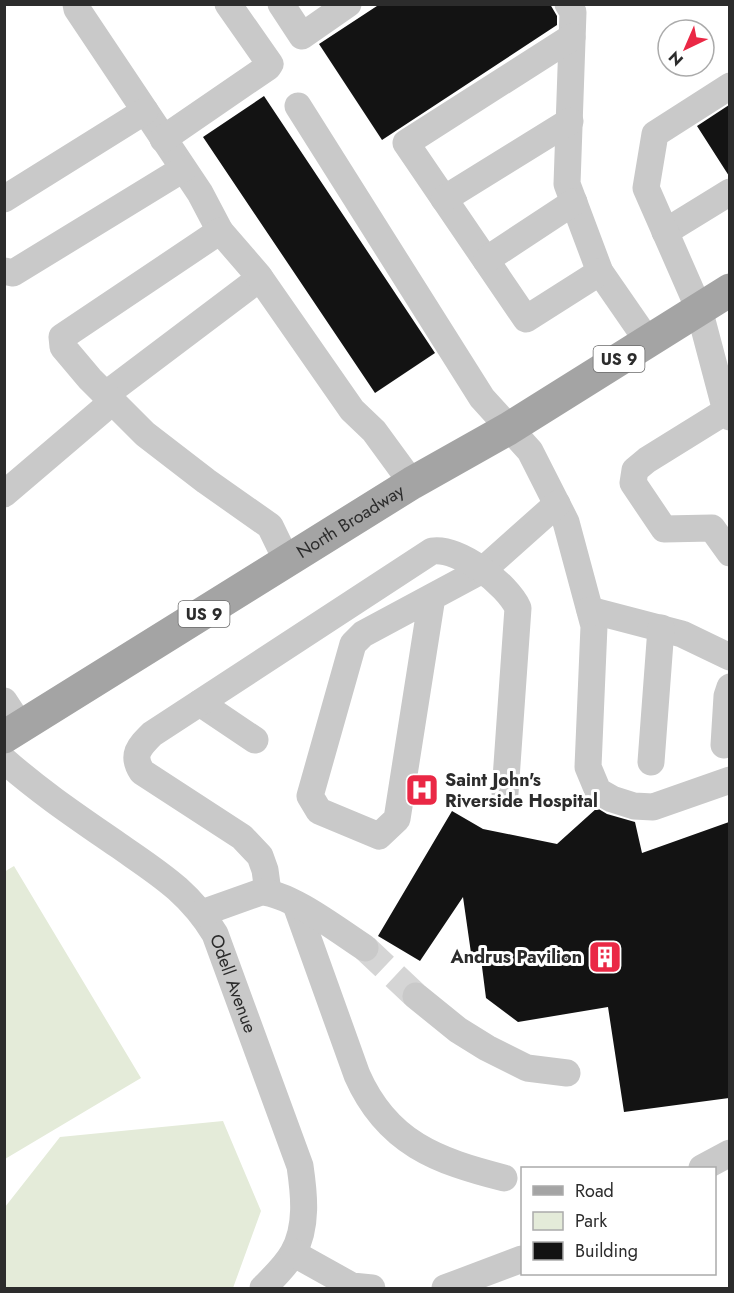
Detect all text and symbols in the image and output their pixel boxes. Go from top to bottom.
north arrow [656,18,716,78]
text: N [663,46,688,71]
road number: US 9 [594,346,644,372]
street label: North Broadway [291,478,409,565]
road number: US 9 [178,601,230,627]
place label: Saint John's Riverside Hospital [445,767,598,814]
hospital icon: Saint John's Riverside Hospital [404,772,440,808]
street label: Odell Avenue [203,931,263,1037]
building icon: Andrus Pavilion [587,939,623,975]
place label: Andrus Pavilion [449,944,582,970]
legend [521,1167,716,1275]
text: Road [575,1178,614,1204]
text: Park [575,1208,607,1234]
text: Building [575,1238,638,1264]

